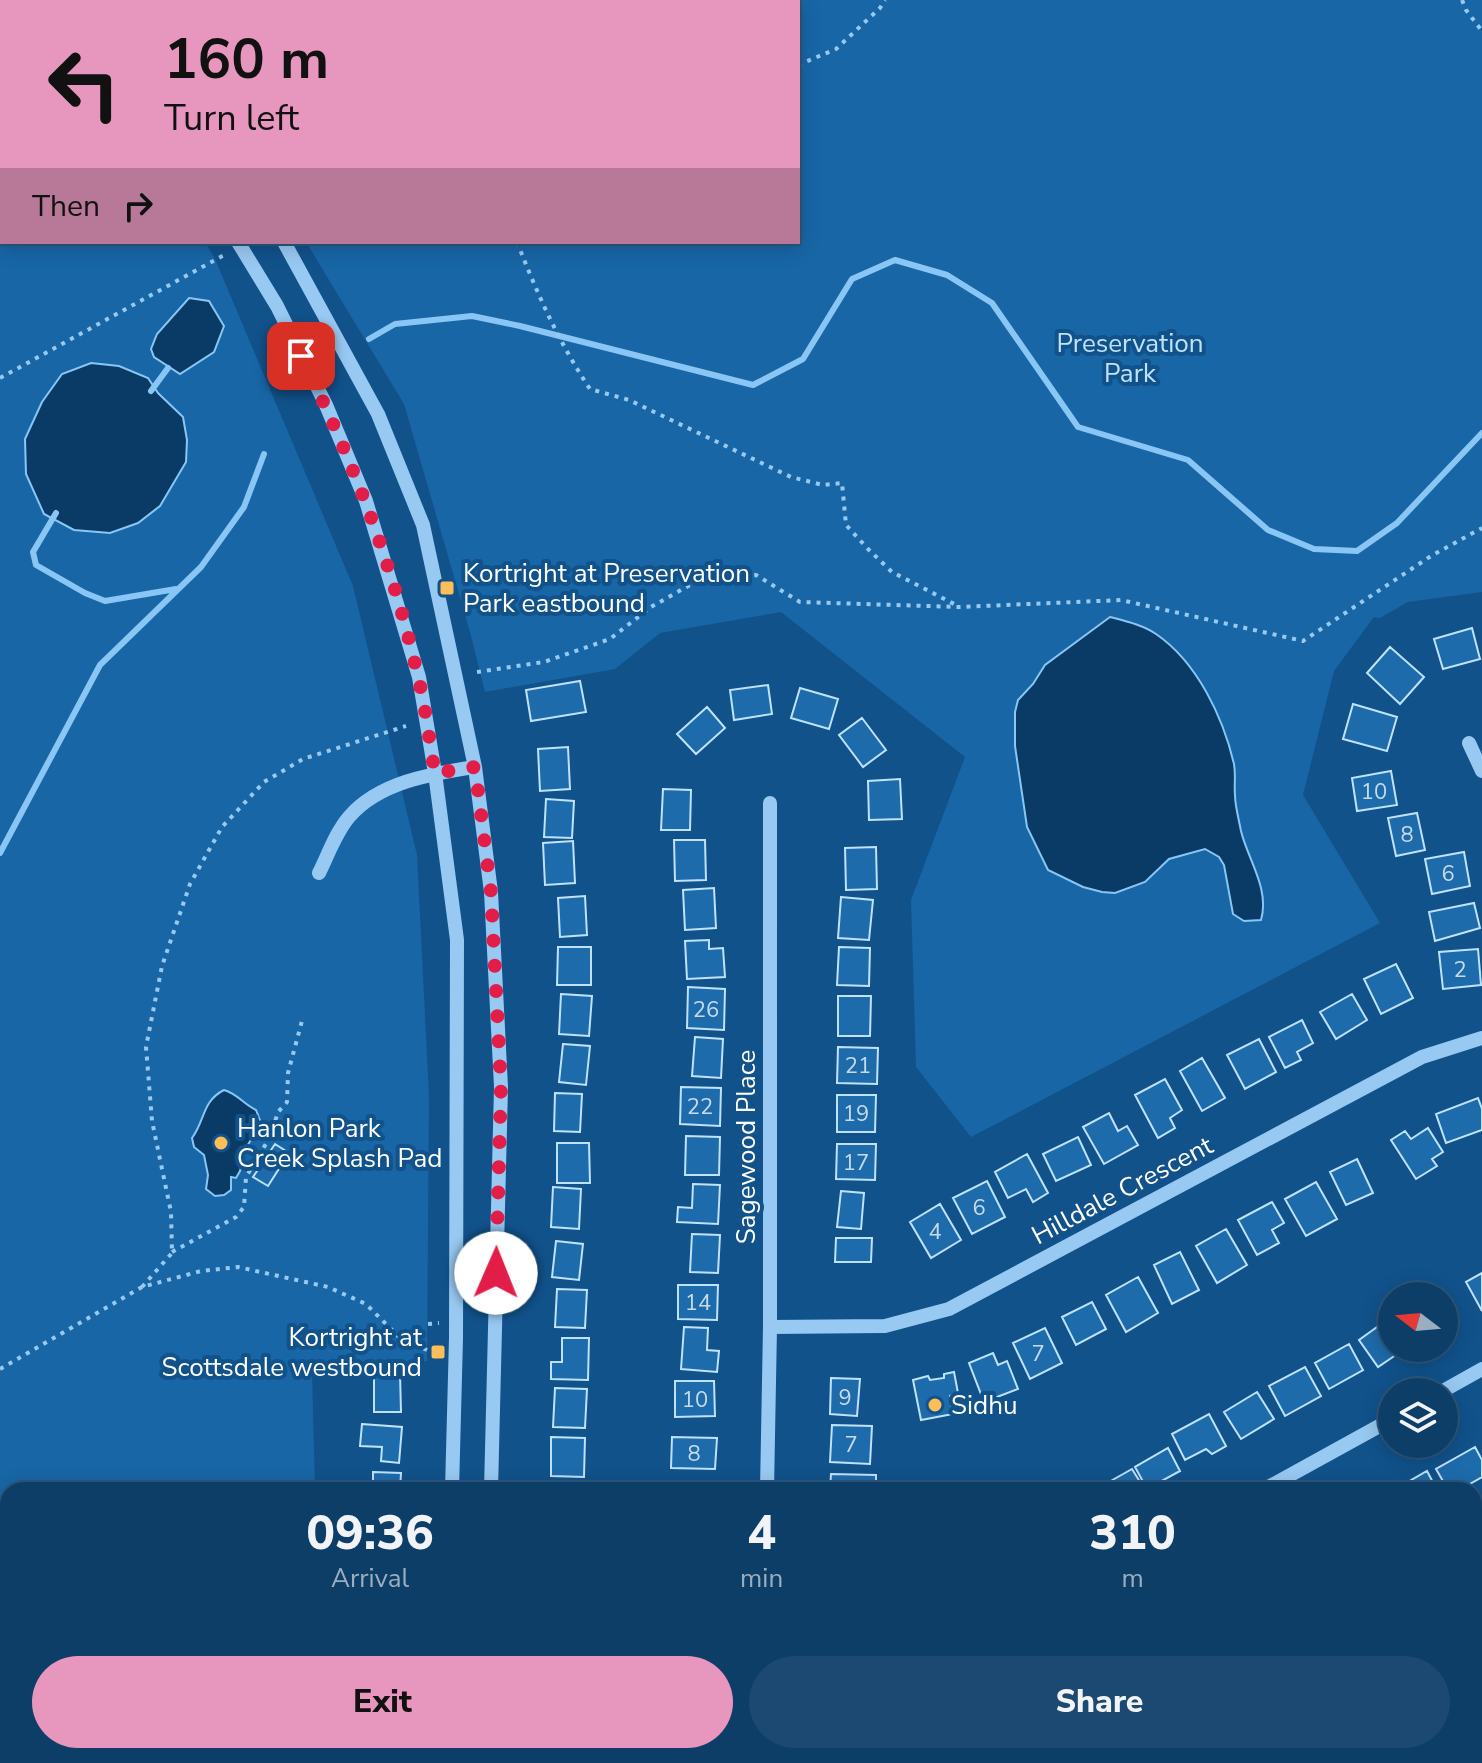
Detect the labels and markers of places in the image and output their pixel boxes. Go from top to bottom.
pin [267,322,335,390]
place label: Kortright at Preservation Park eastbound [463,556,750,621]
marker: Kortright at Preservation Park eastbound [438,579,456,597]
place label: Hanlon Park Creek Splash Pad [237,1111,442,1176]
marker: Hanlon Park Creek Splash Pad [212,1134,230,1152]
place label: Kortright at Scottsdale westbound [161,1320,423,1385]
marker: Kortright at Scottsdale westbound [429,1343,447,1361]
place label: Sidhu [951,1388,1018,1423]
marker: Sidhu [926,1396,944,1414]

